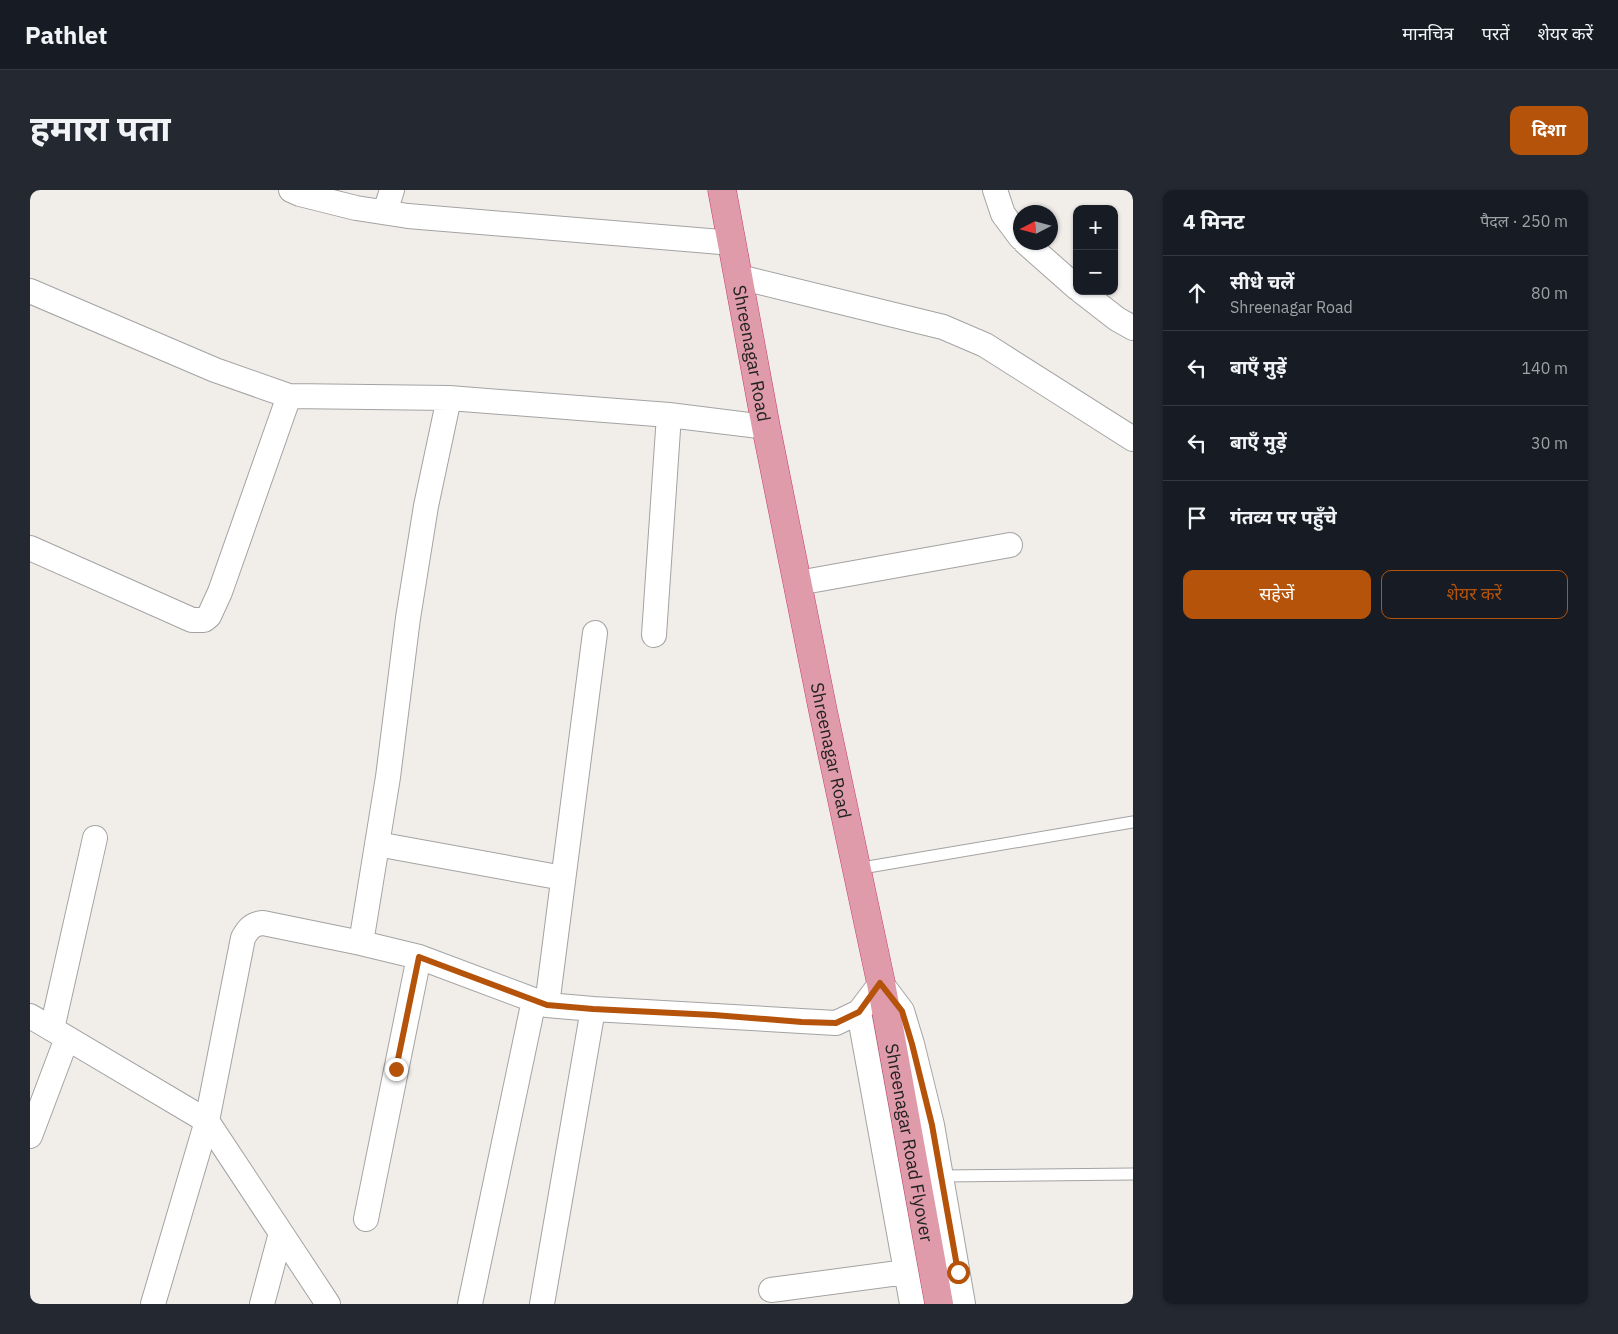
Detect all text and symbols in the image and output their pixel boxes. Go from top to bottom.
text: Pathlet [25,19,107,51]
text: मानचित्र [1402,22,1454,45]
text: परतें [1482,22,1510,45]
text: शेयर करें [1538,22,1593,45]
text: हमारा पता [30,105,170,151]
button: दिशा [1510,106,1588,155]
north arrow [1013,205,1058,250]
map controls [1073,205,1118,295]
button: + [1073,205,1118,250]
text: 4 मिनट [1183,207,1245,235]
text: पैदल · 250 m [1480,211,1568,231]
button: − [1073,250,1118,295]
text: सीधे चलें [1230,270,1294,294]
icon: ahead [1183,279,1211,307]
street label: Shreenagar Road [728,283,776,423]
text: 80 m [1531,283,1568,303]
text: Shreenagar Road [1230,297,1353,317]
icon: left [1183,354,1211,382]
text: बाएँ मुड़ें [1230,355,1287,379]
text: 140 m [1521,358,1568,378]
icon: left [1183,429,1211,457]
text: बाएँ मुड़ें [1230,430,1287,454]
text: 30 m [1531,433,1568,453]
icon: arrive [1183,504,1211,532]
text: गंतव्य पर पहुँचे [1230,505,1337,529]
button: सहेजें [1183,570,1371,619]
button: शेयर करें [1381,570,1568,619]
street label: Shreenagar Road [806,680,857,820]
street label: Shreenagar Road Flyover [881,1041,939,1244]
route end [385,1058,408,1081]
route start [947,1261,970,1284]

